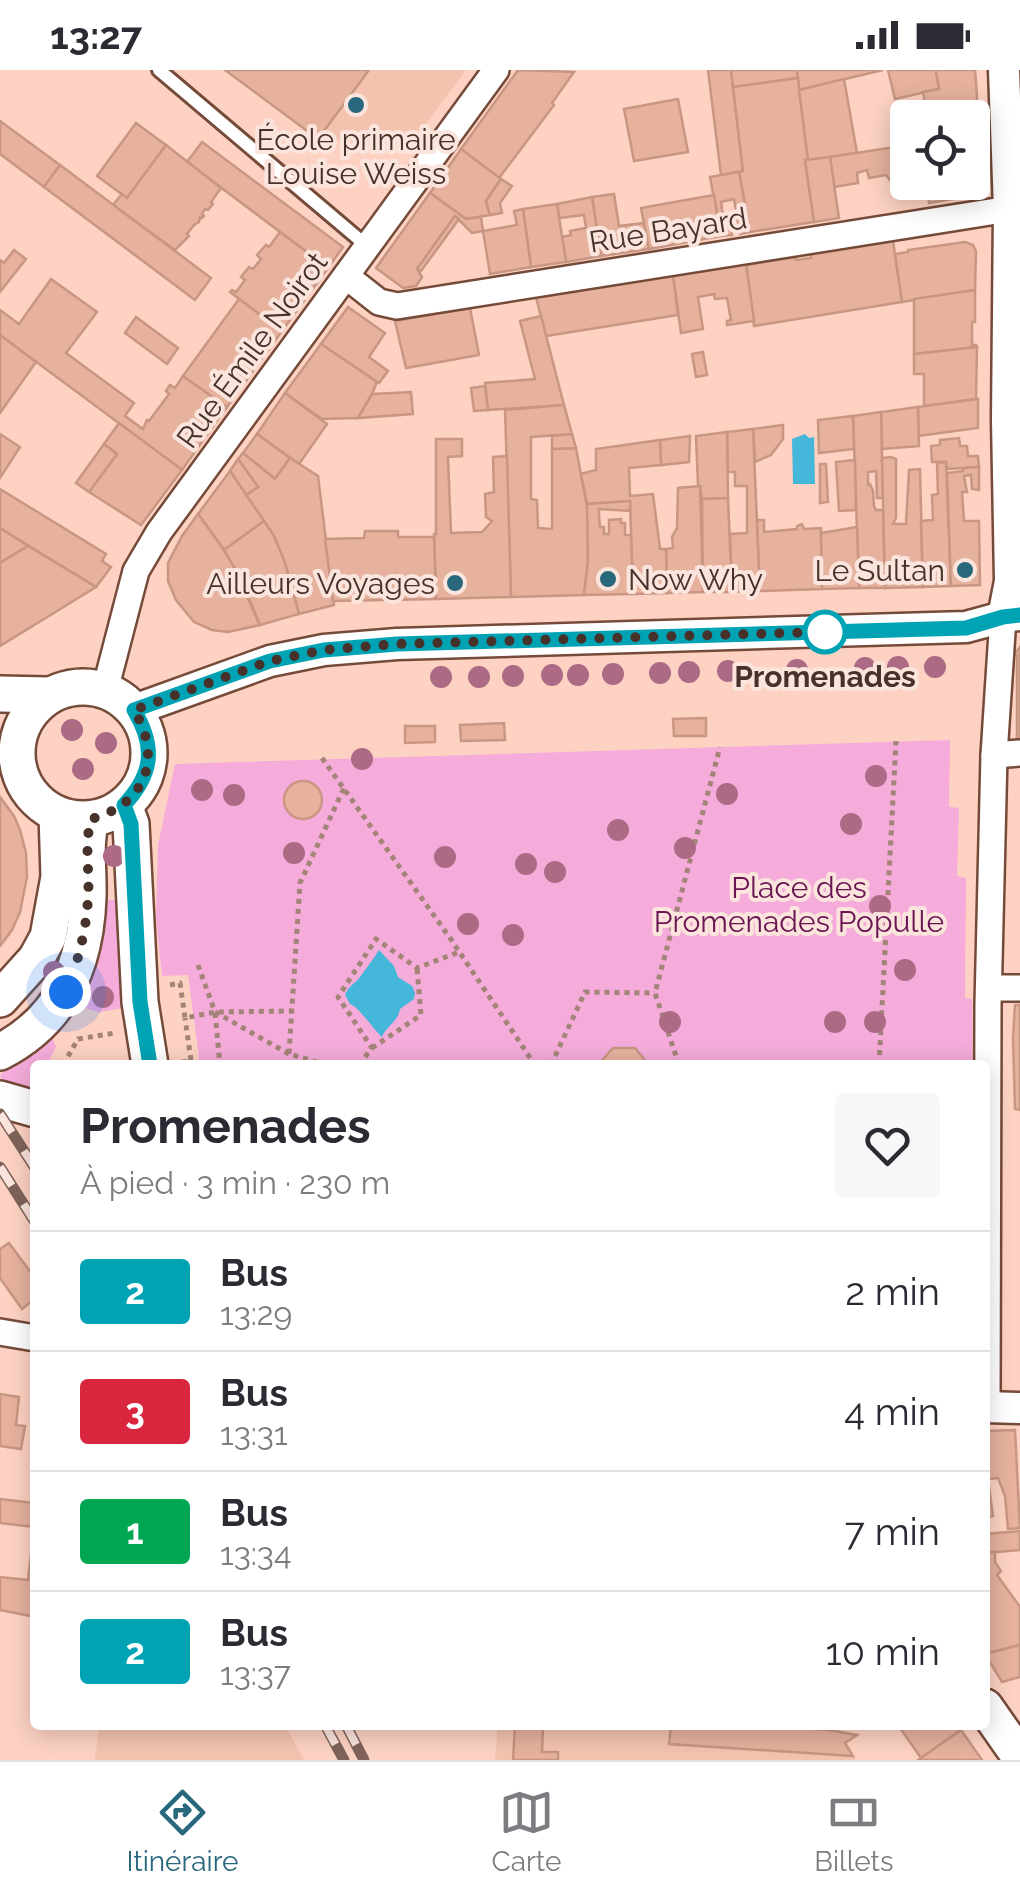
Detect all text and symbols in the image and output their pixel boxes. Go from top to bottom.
text: 13:27 [50,13,142,58]
marker: École primaire Louise Weiss [345,94,367,116]
map controls [890,100,990,200]
button: locate [890,100,990,200]
place label: École primaire Louise Weiss [256,122,456,191]
street label: Rue Bayard [587,200,749,260]
street label: Rue Émile Noirot [169,245,335,455]
place label: Le Sultan [815,553,945,588]
marker: Le Sultan [954,559,976,581]
place label: Now Why [628,562,763,597]
place label: Ailleurs Voyages [206,566,435,601]
marker: Now Why [597,568,619,590]
marker: Ailleurs Voyages [444,572,466,594]
marker: Promenades [804,611,846,653]
place label: Promenades [734,659,916,694]
park label: Place des Promenades Populle [654,870,944,939]
your location [41,967,91,1017]
button: heart [835,1093,940,1198]
text: Promenades [80,1098,371,1154]
text: À pied · 3 min · 230 m [80,1164,390,1201]
text: Bus [220,1250,288,1295]
text: 2 min [845,1269,940,1314]
text: 2 [125,1271,145,1312]
text: 13:29 [220,1295,292,1332]
text: Bus [220,1370,288,1415]
text: 4 min [844,1389,940,1434]
text: 3 [125,1391,145,1432]
text: 13:31 [220,1415,288,1452]
text: Bus [220,1490,288,1535]
text: 7 min [845,1509,940,1554]
text: 1 [126,1511,144,1552]
text: 13:34 [220,1535,291,1572]
text: Bus [220,1610,288,1655]
text: 10 min [825,1629,940,1674]
text: 2 [125,1631,145,1672]
text: 13:37 [220,1655,291,1692]
tab: Itinéraire [126,1785,238,1878]
tab: Carte [491,1785,561,1878]
tab: Billets [814,1785,894,1878]

